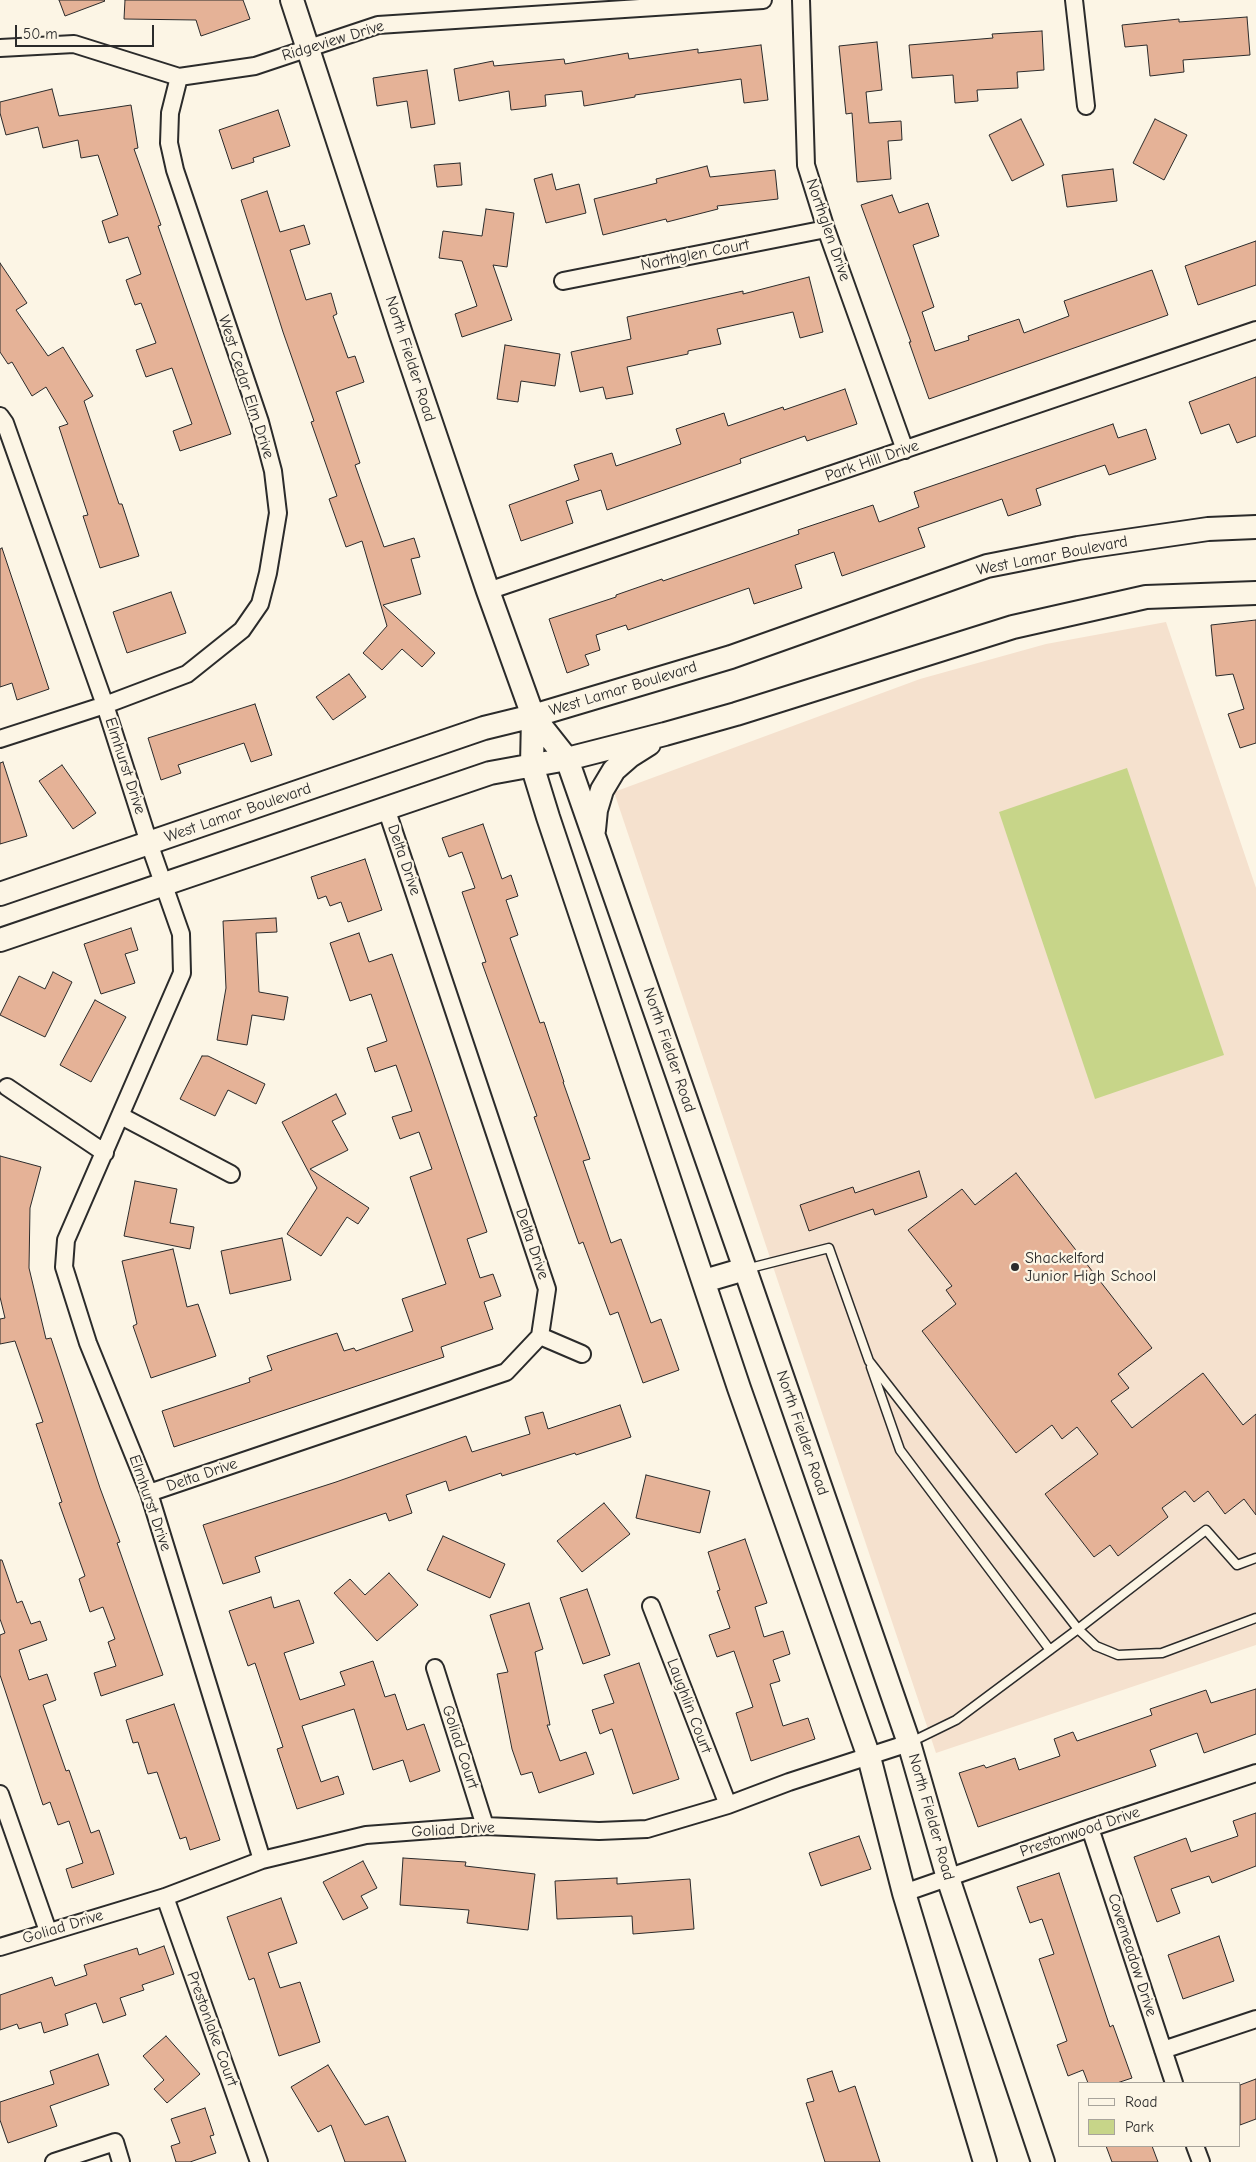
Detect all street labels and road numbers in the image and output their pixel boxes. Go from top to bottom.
street label: Ridgeview Drive [280,16,386,66]
street label: Northglen Drive [801,176,855,284]
street label: Northglen Court [639,235,751,275]
street label: North Fielder Road [381,294,439,424]
street label: West Cedar Elm Drive [214,313,278,461]
street label: Park Hill Drive [823,436,921,486]
street label: West Lamar Boulevard [975,532,1129,580]
street label: West Lamar Boulevard [547,657,699,721]
street label: Elmhurst Drive [100,715,150,817]
street label: West Lamar Boulevard [162,779,314,847]
street label: Delta Drive [383,822,425,898]
street label: North Fielder Road [639,985,699,1115]
street label: Delta Drive [511,1206,553,1282]
street label: North Fielder Road [772,1368,832,1498]
street label: Elmhurst Drive [125,1452,175,1554]
street label: Delta Drive [164,1454,240,1496]
street label: Laughlin Court [662,1656,716,1756]
street label: Goliad Court [438,1703,482,1791]
street label: North Fielder Road [904,1751,958,1883]
street label: Prestonwood Drive [1018,1802,1142,1862]
street label: Goliad Drive [411,1818,495,1842]
street label: Covemeadow Drive [1103,1891,1161,2019]
street label: Goliad Drive [20,1906,106,1948]
street label: Prestonlake Court [182,1969,242,2089]

